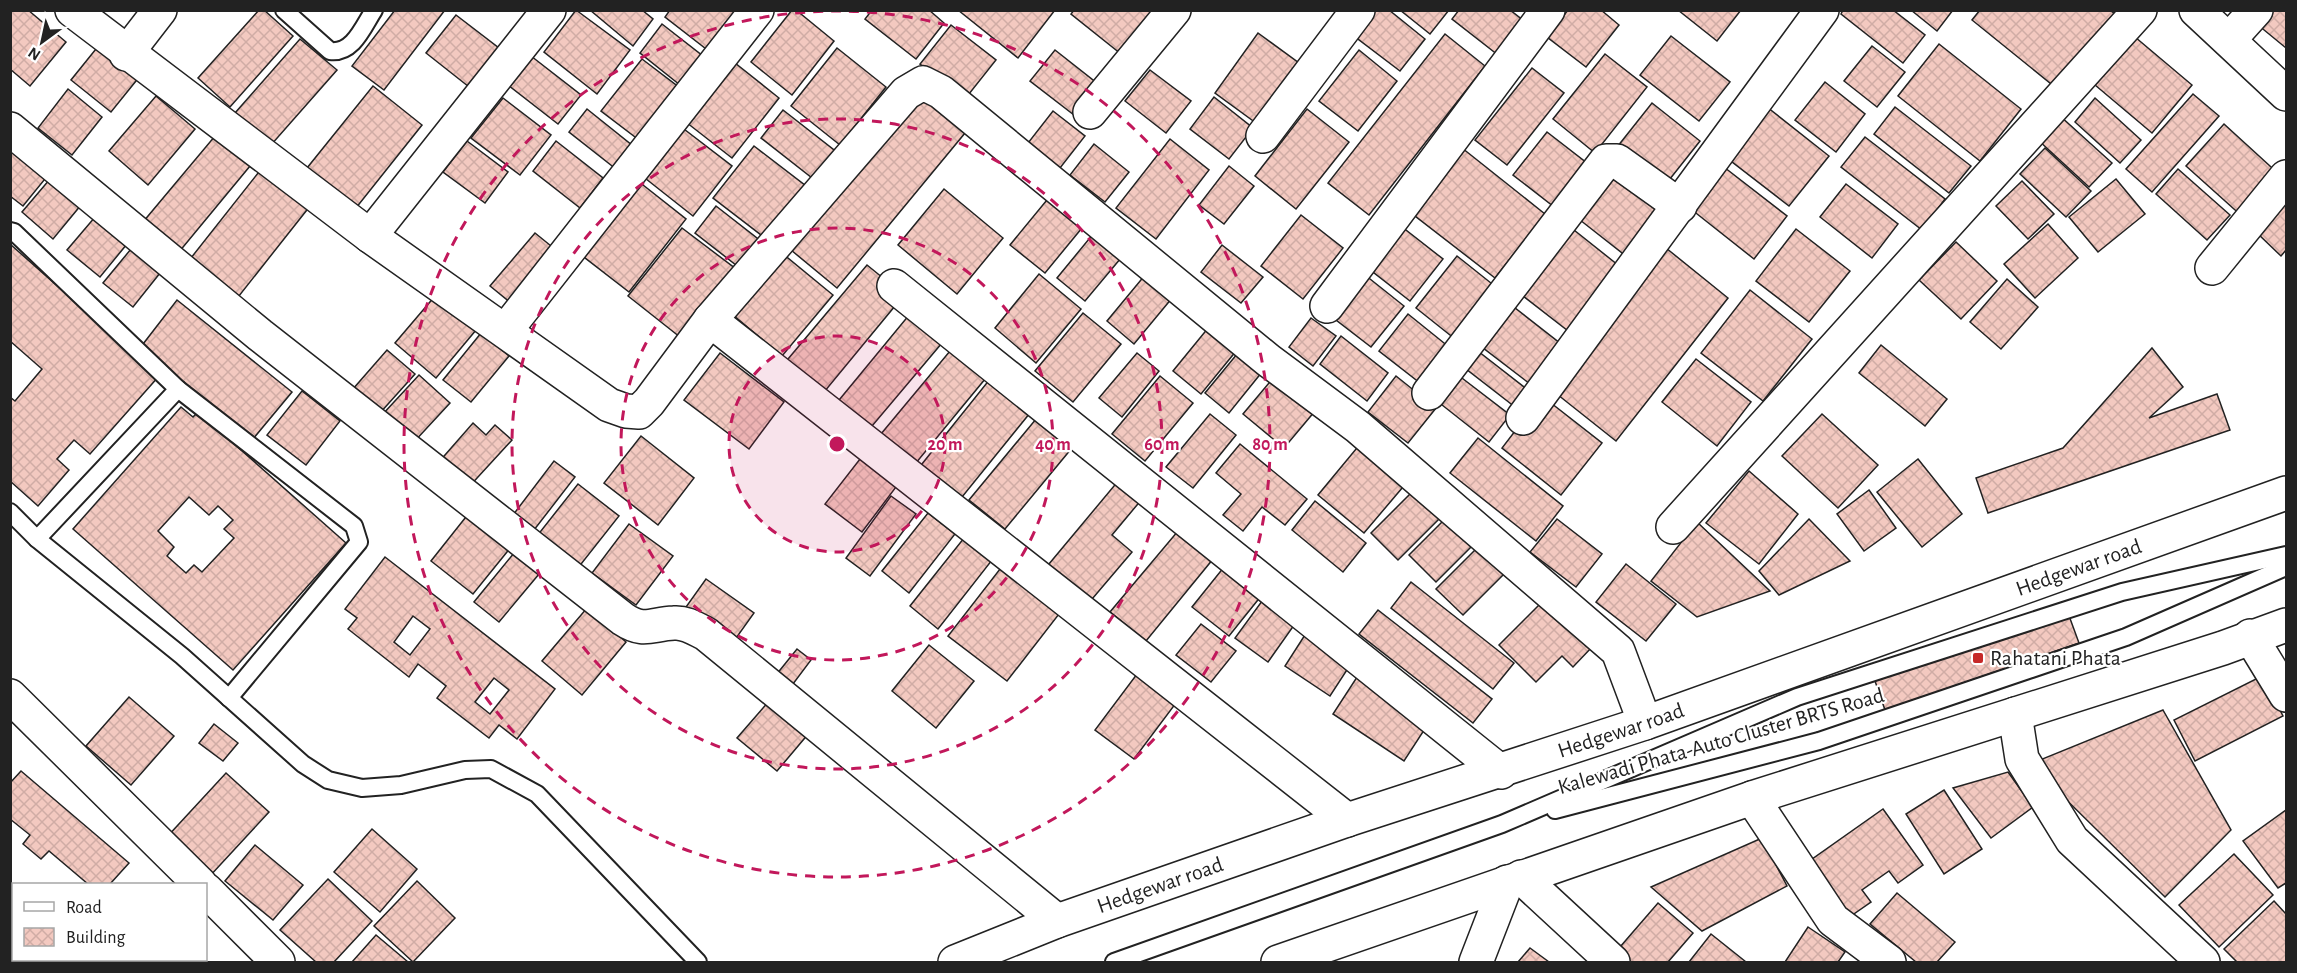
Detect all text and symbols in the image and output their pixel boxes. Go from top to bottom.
north arrow [12,12,72,72]
text: N [25,44,43,63]
centre of rings [827,434,847,454]
text: 20 m [927,436,963,454]
text: 40 m [1035,436,1071,454]
text: 60 m [1144,436,1180,454]
text: 80 m [1252,436,1288,454]
street label: Hedgewar road [2013,535,2144,600]
place label: Rahatani Phata [1990,647,2121,669]
marker: Rahatani Phata [1971,651,1985,665]
street label: Kalewadi Phata-Auto Cluster BRTS Road [1555,684,1887,798]
street label: Hedgewar road [1555,699,1687,762]
street label: Hedgewar road [1094,853,1226,917]
legend [12,883,207,961]
text: Road [66,899,102,917]
text: Building [66,929,126,947]

